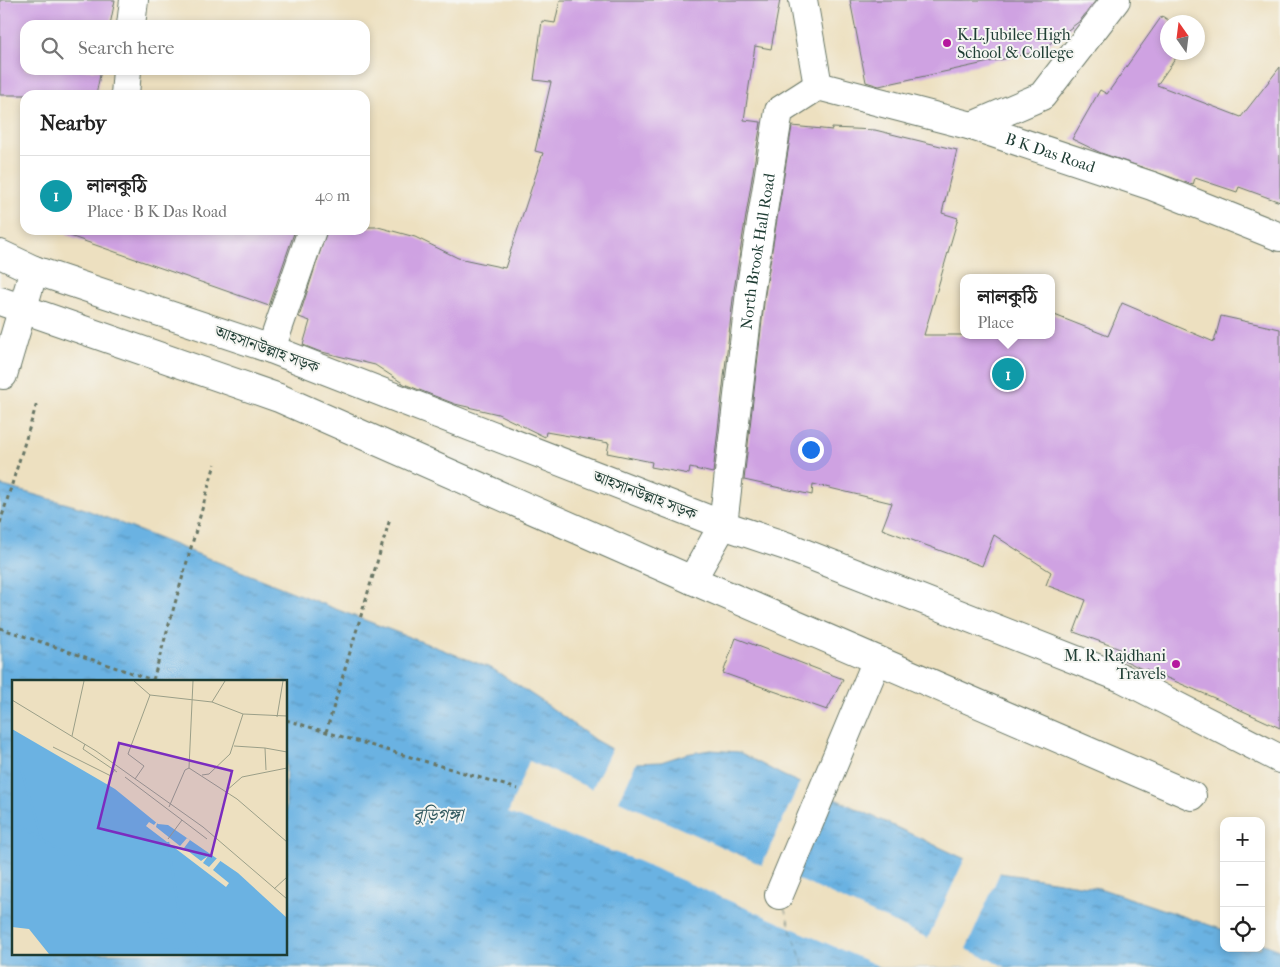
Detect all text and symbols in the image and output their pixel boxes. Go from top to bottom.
north arrow [1160,15,1205,60]
search box [20,20,370,75]
place label: K.L.Jubilee High School & College [957,25,1074,62]
icon: search [38,34,66,62]
text: Search here [78,37,174,59]
marker: K.L.Jubilee High School & College [941,37,953,49]
text: Nearby [40,111,106,135]
street label: B K Das Road [1003,128,1098,176]
street label: North Brook Hall Road [736,171,778,330]
text: লালকুঠি [87,175,147,197]
text: 1 [53,186,59,205]
text: 40 m [315,186,350,205]
text: Place · B K Das Road [87,202,227,221]
popup [960,274,1055,339]
text: লালকুঠি [977,286,1038,308]
text: Place [977,313,1014,332]
street label: আহসানউল্লাহ সড়ক [211,321,322,377]
pin: 1 [992,355,1024,393]
your location [798,437,824,463]
street label: আহসানউল্লাহ সড়ক [590,466,700,524]
place label: M. R. Rajdhani Travels [1064,646,1166,683]
marker: M. R. Rajdhani Travels [1170,658,1182,670]
inset map [12,680,288,954]
water label: বুড়িগঙ্গা [413,804,465,826]
map controls [1220,817,1265,952]
button: + [1220,817,1265,862]
button: − [1220,862,1265,907]
button: locate [1220,907,1265,952]

